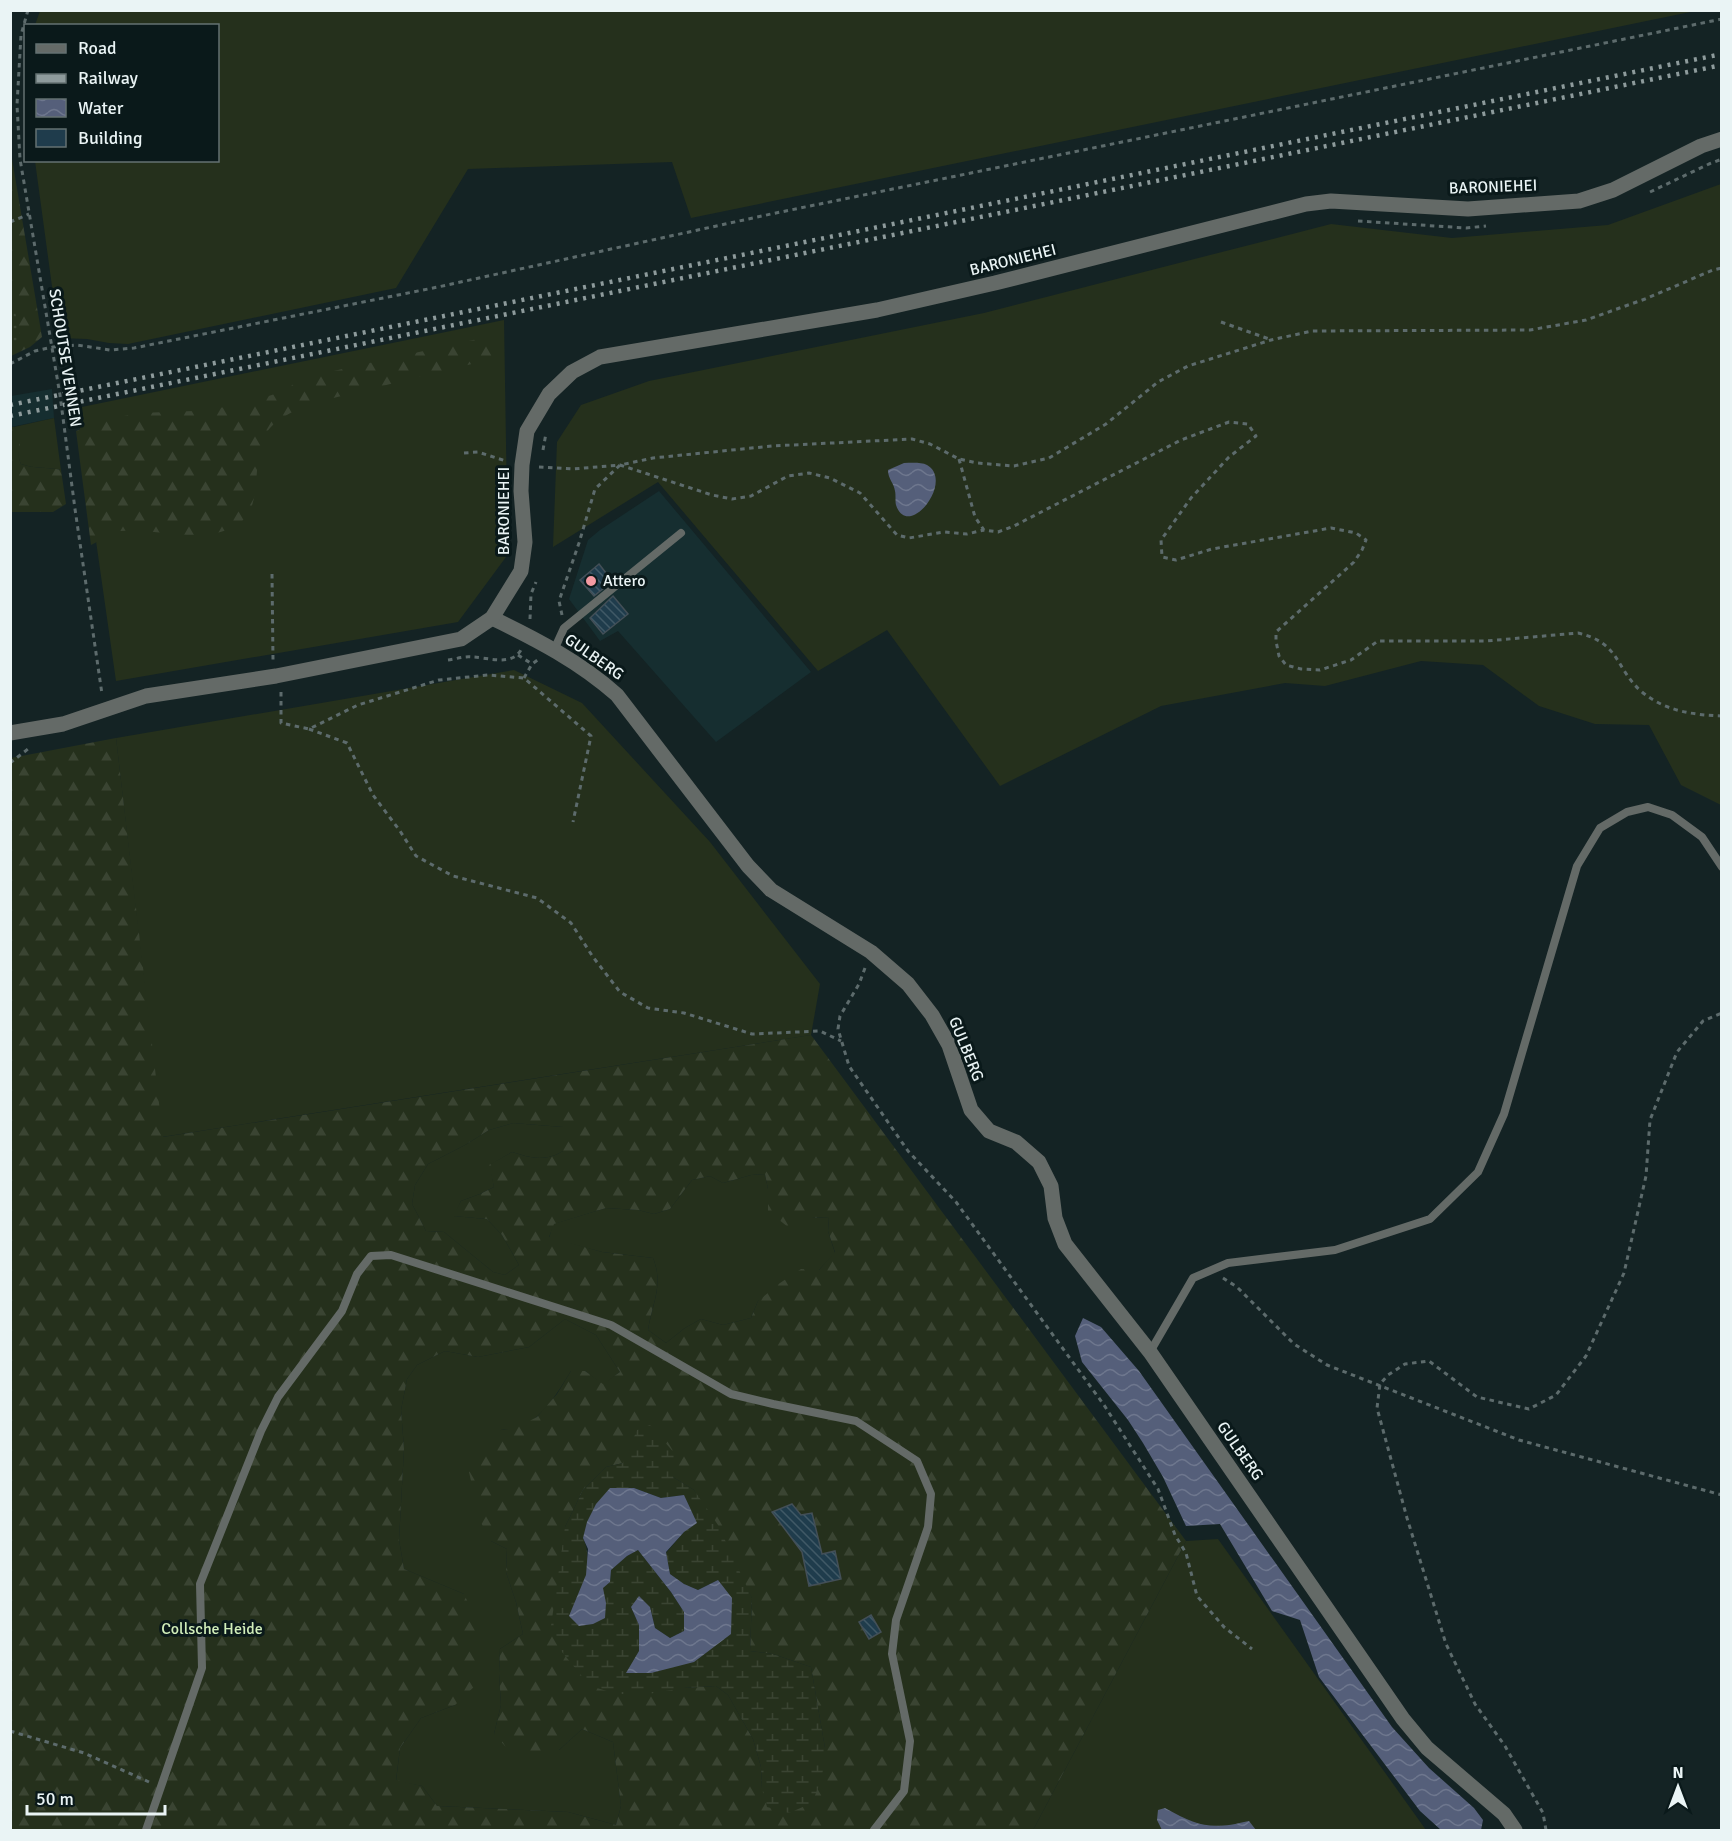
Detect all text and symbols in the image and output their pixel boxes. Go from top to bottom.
legend [24,24,219,162]
text: Road [78,37,117,59]
text: Railway [78,67,139,89]
text: Water [78,97,124,119]
text: Building [78,127,142,149]
street label: BARONIEHEI [1448,175,1538,199]
street label: BARONIEHEI [968,240,1058,280]
street label: SCHOUTSE VENNEN [44,287,86,429]
street label: BARONIEHEI [494,467,514,555]
place label: Attero [603,571,645,591]
marker: Attero [584,574,598,588]
street label: GULBERG [561,629,627,685]
street label: GULBERG [944,1014,988,1084]
street label: GULBERG [1212,1418,1268,1484]
park label: Collsche Heide [161,1619,263,1639]
north arrow [1648,1757,1708,1817]
text: N [1672,1763,1684,1783]
scale bar [27,1778,165,1816]
text: 50 m [36,1788,74,1810]

